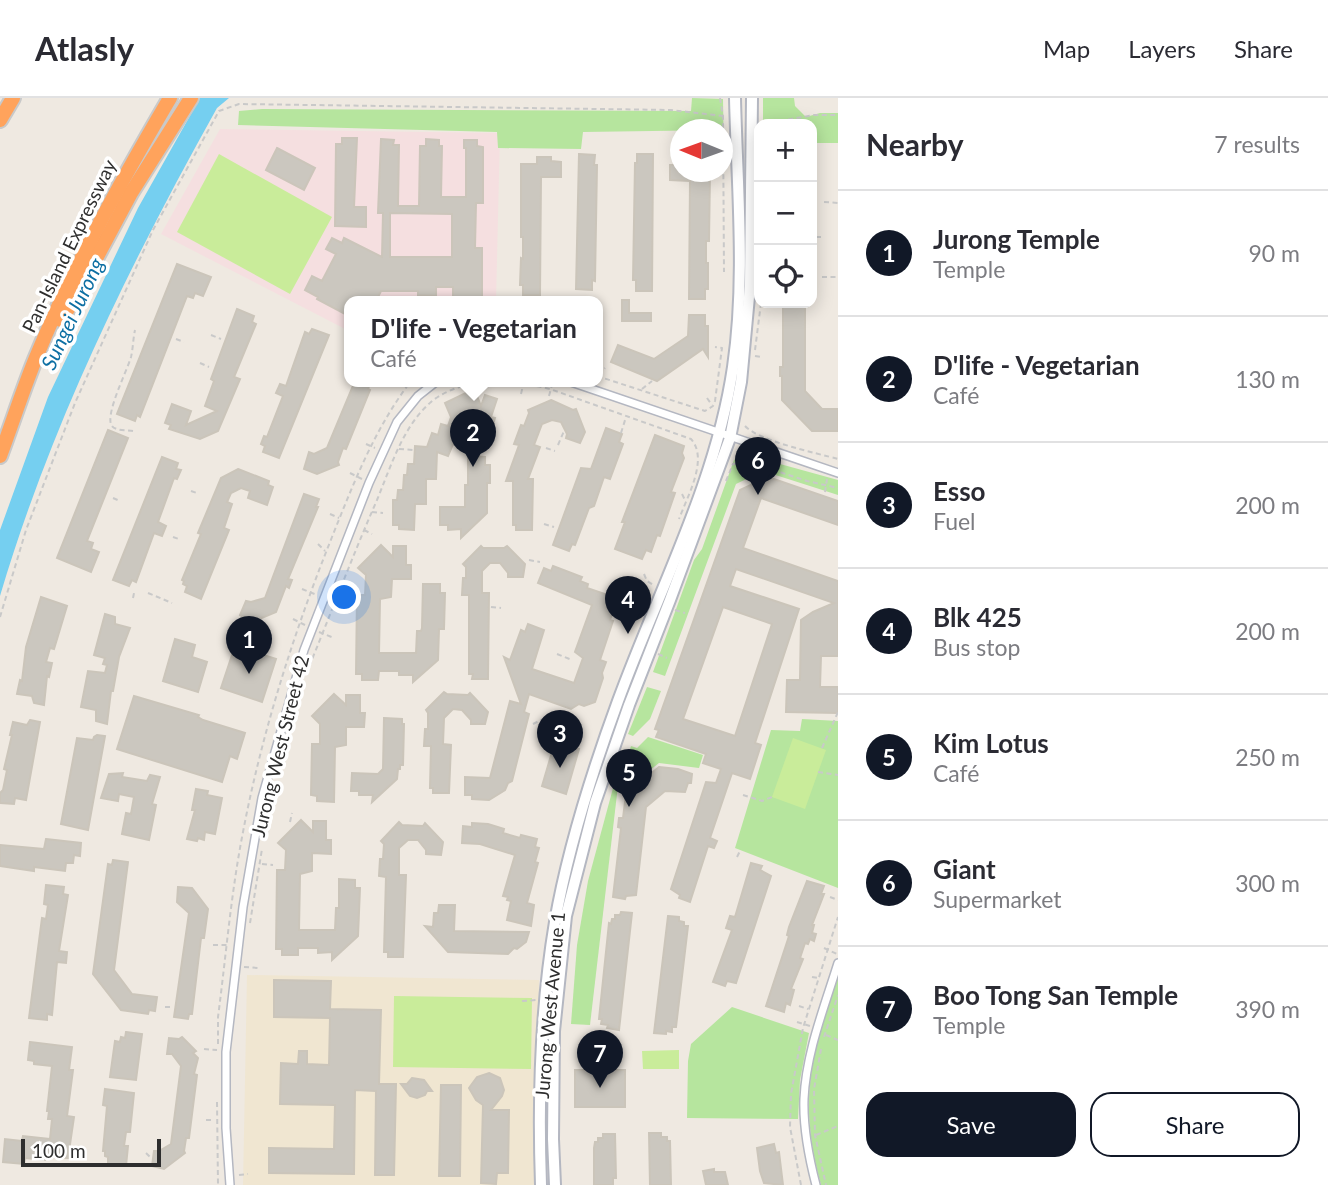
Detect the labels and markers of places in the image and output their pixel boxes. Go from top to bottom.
pin: 2 [450,409,496,467]
pin: 6 [735,437,781,495]
pin: 4 [605,576,651,634]
pin: 1 [226,616,272,674]
pin: 3 [537,710,583,768]
pin: 5 [606,749,652,807]
pin: 7 [577,1030,623,1088]

